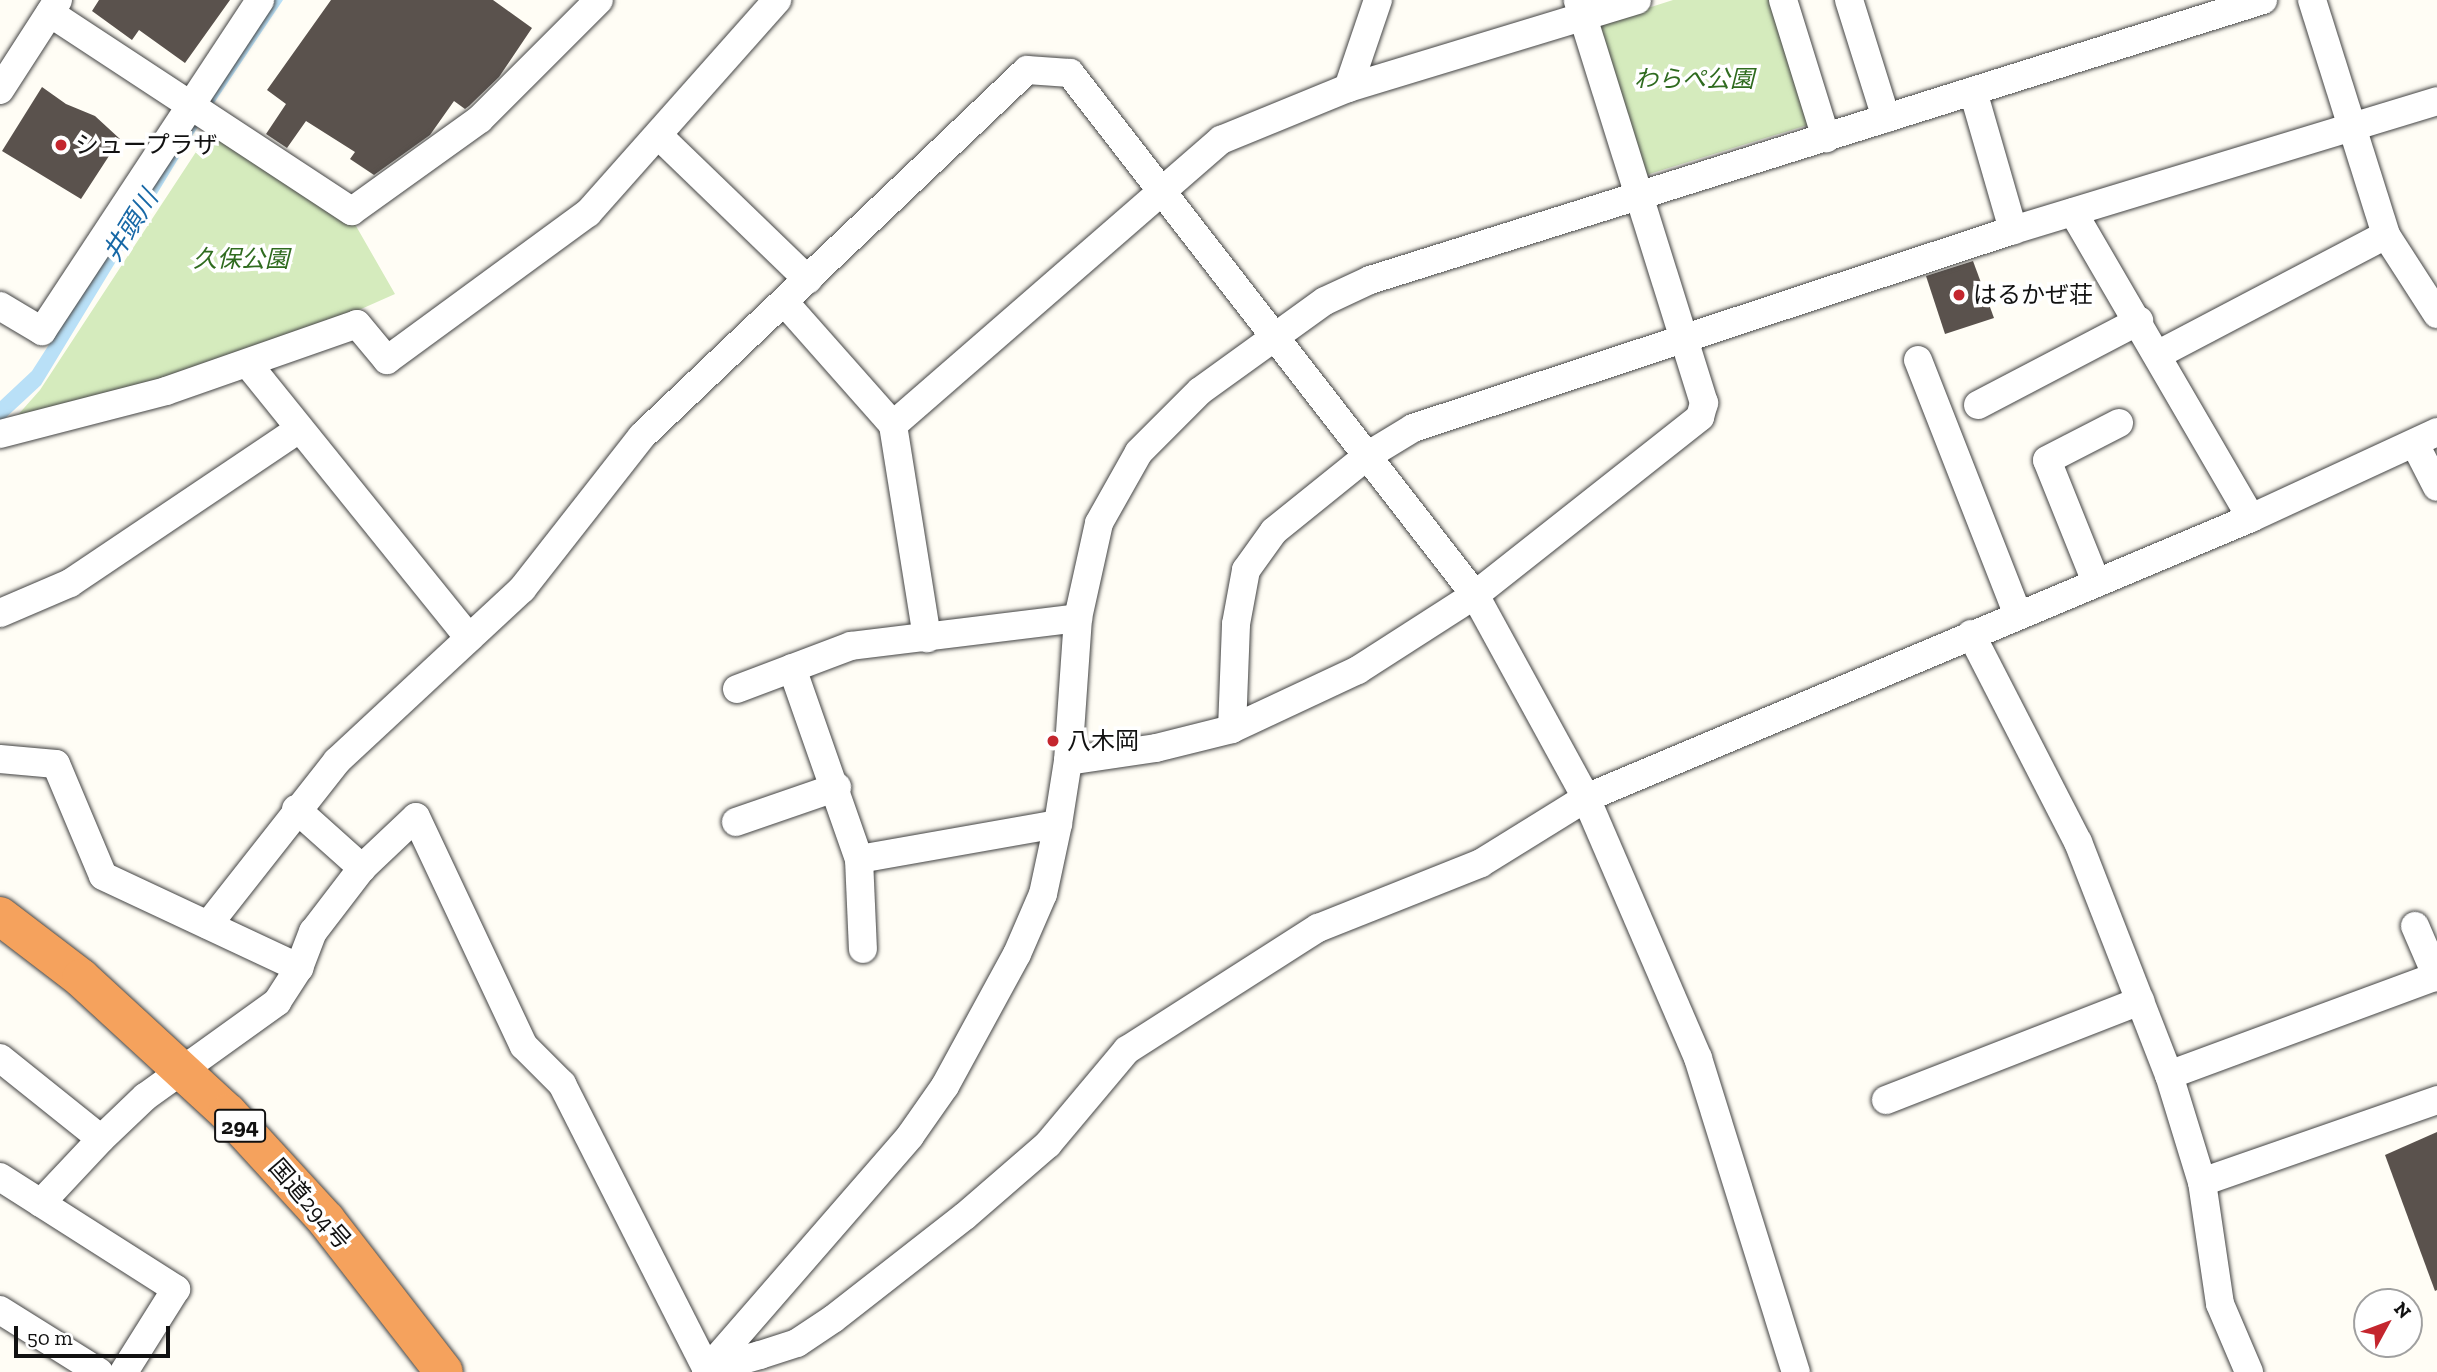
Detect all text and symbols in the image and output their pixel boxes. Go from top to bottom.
park label: わらぺ公園 [1634,65,1754,93]
place label: シュープラザ [75,131,219,159]
marker: シュープラザ [53,137,69,153]
water label: 井頭川 [97,185,165,267]
park label: 久保公園 [193,245,289,273]
place label: はるかぜ荘 [1973,281,2093,309]
marker: はるかぜ荘 [1951,287,1967,303]
place label: 八木岡 [1067,727,1139,755]
marker: 八木岡 [1045,733,1061,749]
road number: 294 [214,1106,266,1146]
street label: 国道294号 [263,1153,357,1255]
north arrow [2353,1288,2423,1358]
text: N [2389,1297,2416,1323]
scale bar [18,1312,173,1356]
text: 50 m [27,1325,73,1350]

